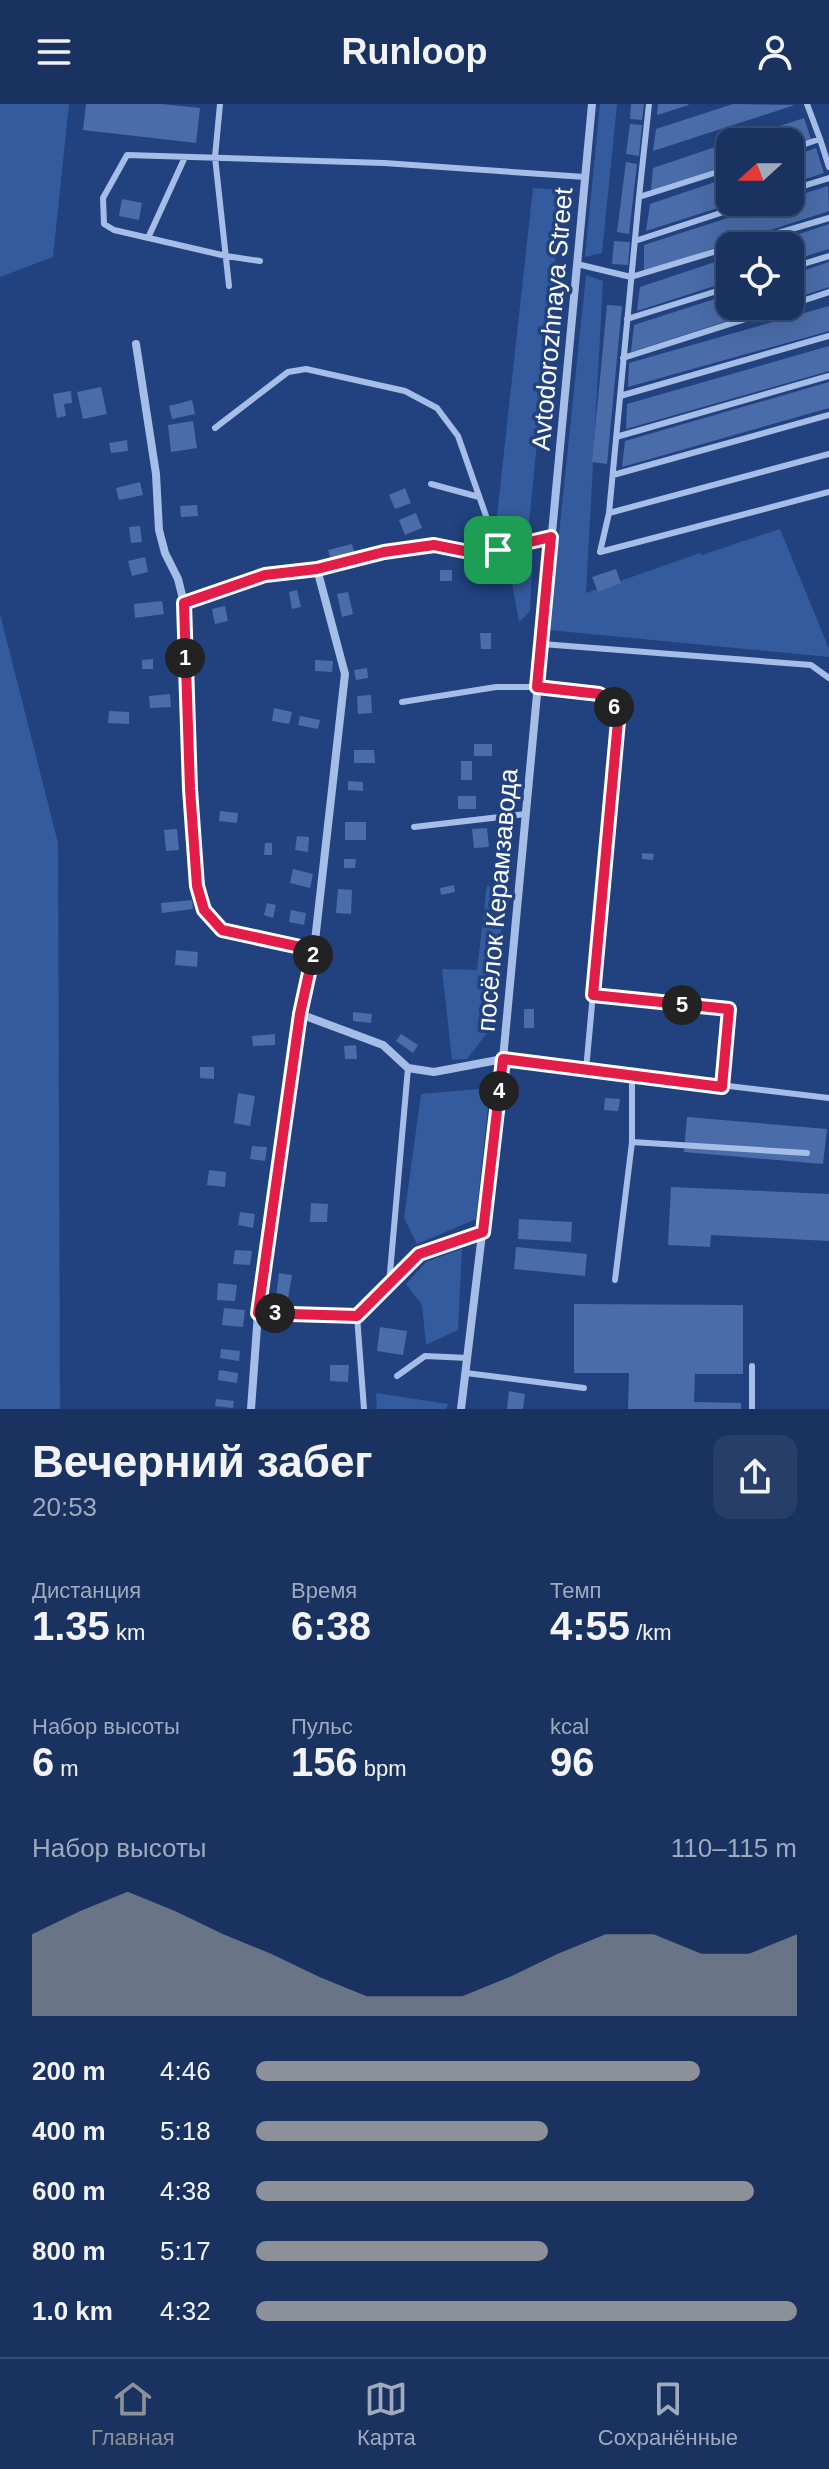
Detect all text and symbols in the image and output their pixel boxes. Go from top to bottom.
icon: menu [32,30,76,74]
icon: person [753,30,797,74]
text: Runloop [342,31,487,72]
north arrow [716,128,804,216]
map controls [716,128,804,320]
street label: Avtodorozhnaya Street [526,185,579,452]
button: locate [716,232,804,320]
pin [464,516,532,584]
icon: arrive [476,528,520,572]
pin: 1 [165,638,205,678]
text: 1 [179,645,191,670]
pin: 6 [594,687,634,727]
text: 6 [608,694,620,719]
street label: посёлок Керамзавода [471,767,523,1033]
pin: 2 [293,935,333,975]
text: 2 [307,942,319,967]
pin: 5 [662,985,702,1025]
text: 5 [676,992,688,1017]
pin: 4 [479,1071,519,1111]
text: 4 [493,1078,505,1103]
pin: 3 [255,1293,295,1333]
text: 3 [269,1300,281,1325]
button: share [713,1435,797,1519]
text: Вечерний забег [32,1437,373,1486]
text: 20:53 [32,1492,97,1522]
text: Дистанция [32,1578,141,1603]
text: Время [291,1578,357,1603]
text: Темп [550,1578,601,1603]
text: 1.35 [32,1604,110,1648]
text: 6:38 [291,1604,371,1648]
text: 4:55 [550,1604,630,1648]
text: km [110,1620,145,1645]
text: /km [630,1620,672,1645]
text: Набор высоты [32,1714,180,1739]
text: Пульс [291,1714,353,1739]
text: kcal [550,1714,589,1739]
text: 6 [32,1740,54,1784]
text: 156 [291,1740,358,1784]
text: 96 [550,1740,595,1784]
text: m [54,1756,79,1781]
text: bpm [358,1756,407,1781]
text: Набор высоты [32,1833,207,1863]
text: 110–115 m [671,1833,797,1863]
text: 200 m [32,2056,106,2086]
text: 4:46 [160,2056,211,2086]
text: 400 m [32,2116,106,2146]
text: 5:18 [160,2116,211,2146]
text: 600 m [32,2176,106,2206]
text: 4:38 [160,2176,211,2206]
text: 800 m [32,2236,106,2266]
text: 5:17 [160,2236,211,2266]
text: 1.0 km [32,2296,113,2326]
text: 4:32 [160,2296,211,2326]
tab: Главная [91,2377,175,2451]
tab: Карта [357,2377,416,2451]
tab: Сохранённые [598,2377,738,2451]

